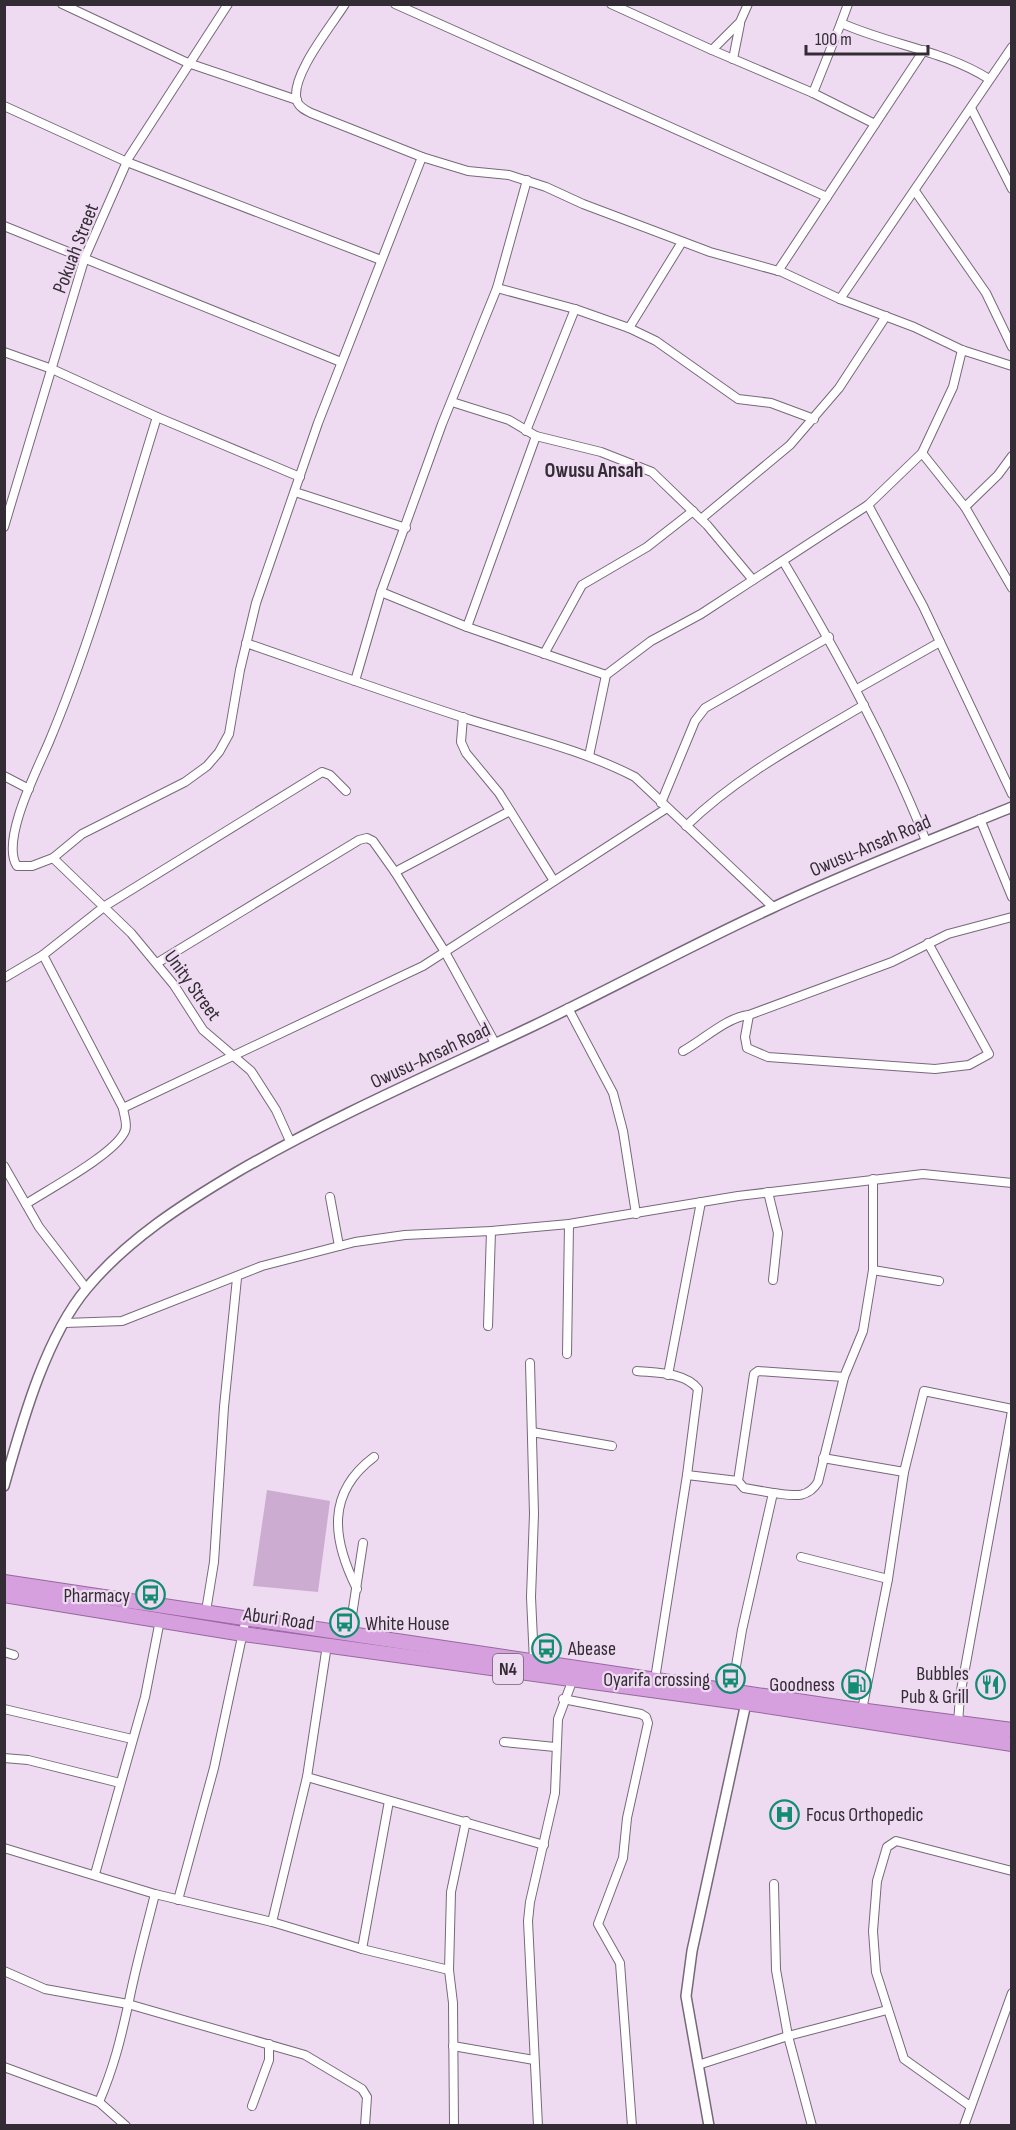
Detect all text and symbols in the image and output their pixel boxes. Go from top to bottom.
scale bar [806,18,928,56]
text: 100 m [815,29,852,50]
street label: Pokuah Street [48,200,104,297]
district label: Owusu Ansah [545,458,643,483]
street label: Owusu-Ansah Road [806,810,935,882]
street label: Unity Street [159,946,226,1026]
street label: Owusu-Ansah Road [367,1018,494,1094]
bus stop icon: Pharmacy [135,1579,167,1611]
place label: Pharmacy [63,1584,130,1608]
street label: Aburi Road [241,1602,316,1636]
bus stop icon: White House [328,1607,360,1639]
place label: White House [365,1612,450,1636]
bus stop icon: Abease [531,1632,563,1664]
place label: Abease [567,1637,616,1661]
road number: N4 [493,1654,523,1684]
place label: Bubbles Pub & Grill [901,1662,969,1709]
bus stop icon: Oyarifa crossing [715,1663,747,1695]
place label: Oyarifa crossing [603,1668,710,1692]
fuel station icon: Goodness [840,1668,872,1700]
restaurant icon: Bubbles Pub & Grill [974,1669,1006,1701]
place label: Goodness [769,1673,835,1697]
hospital icon: Focus Orthopedic [769,1798,801,1830]
place label: Focus Orthopedic [806,1803,924,1827]

